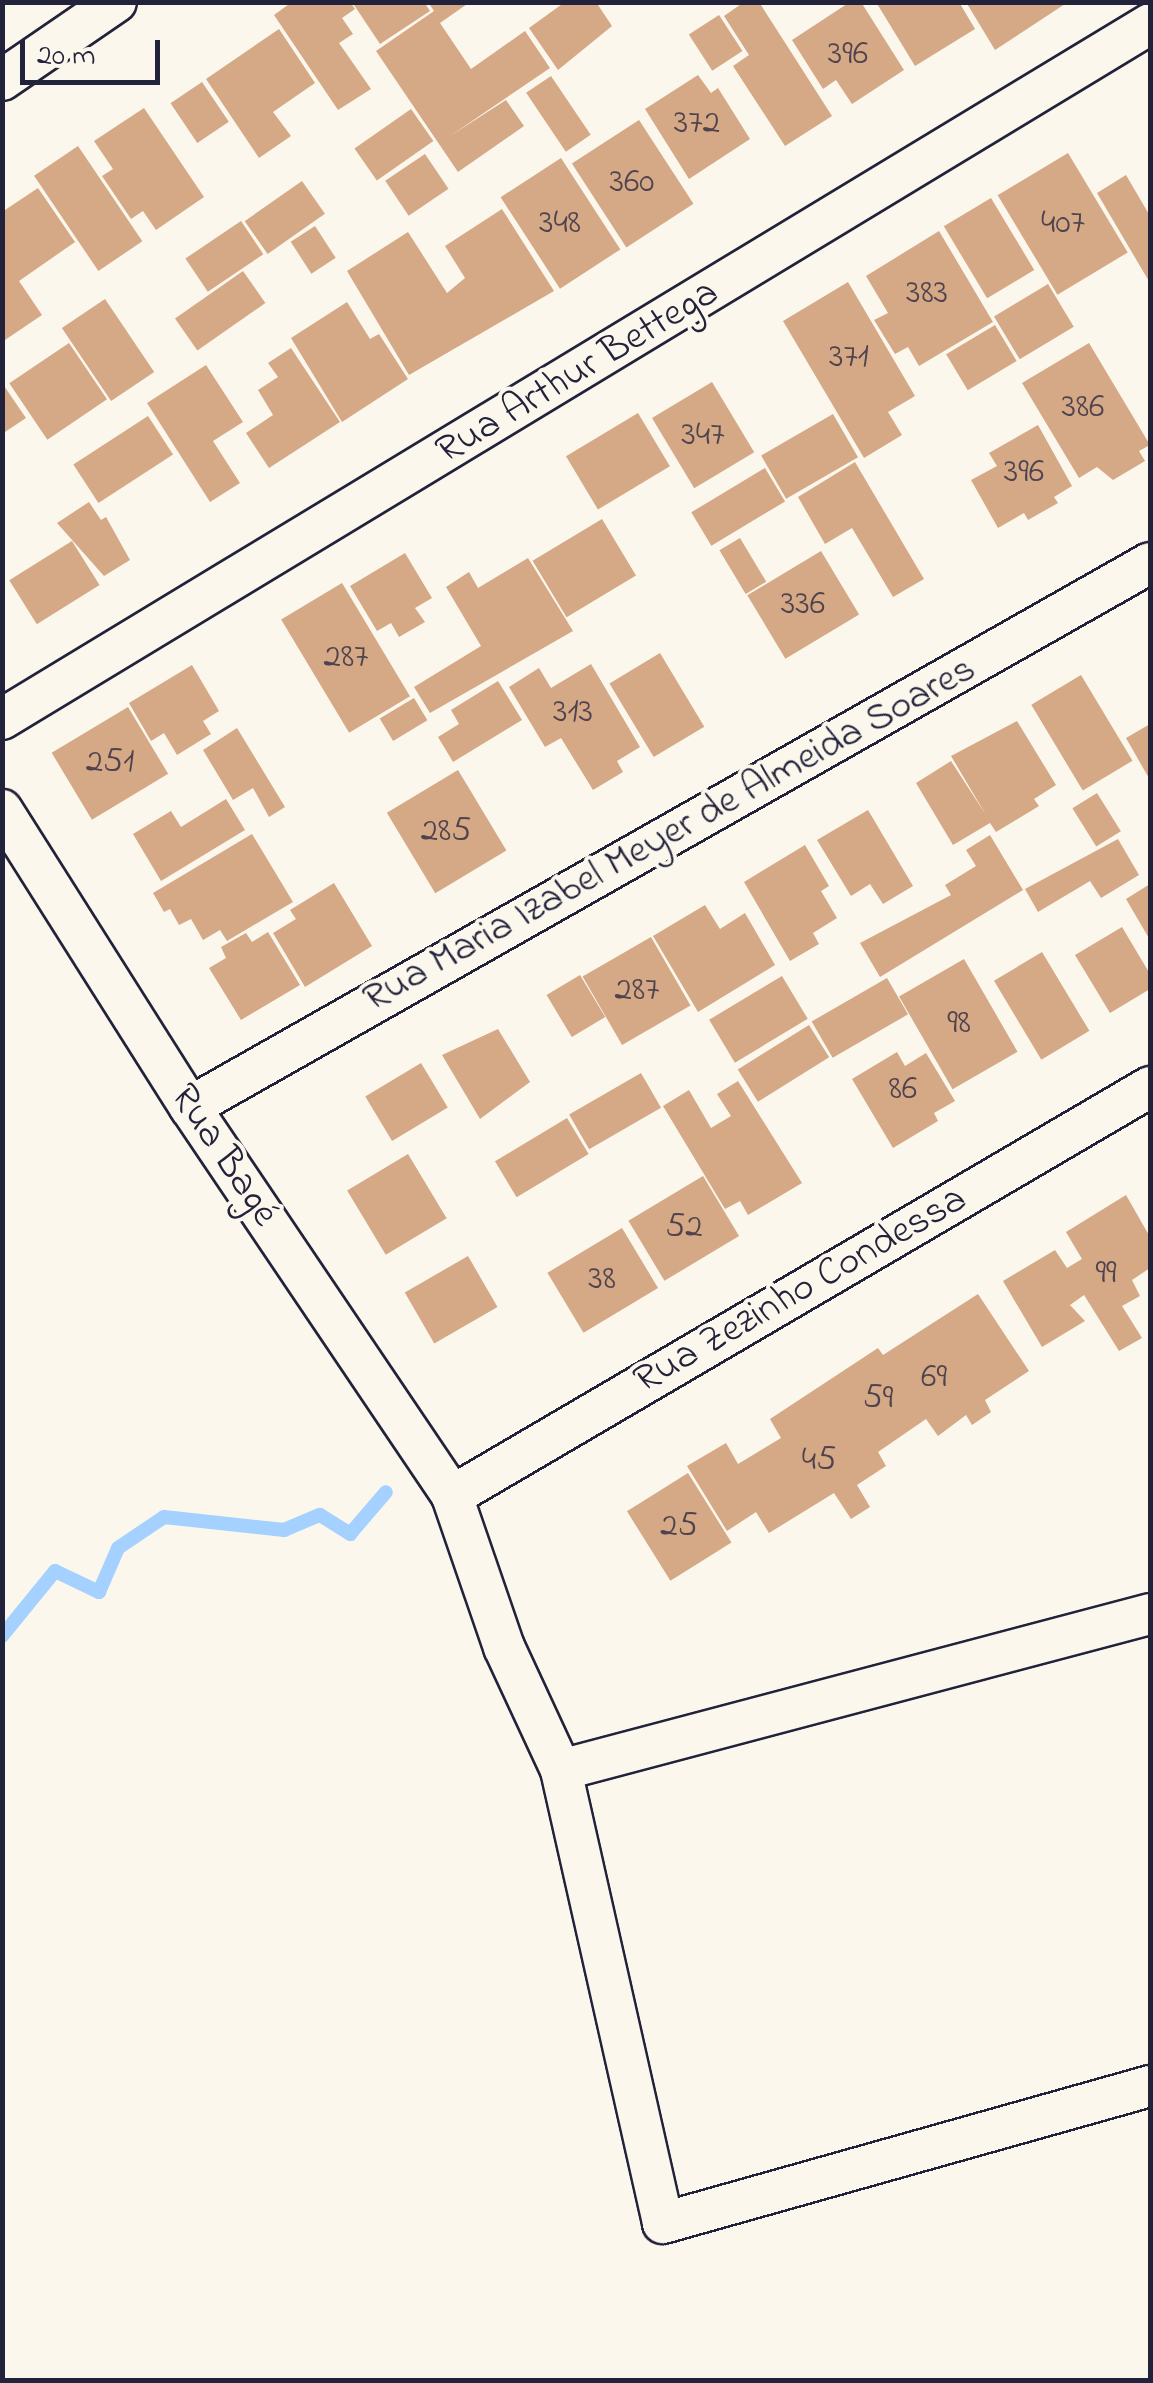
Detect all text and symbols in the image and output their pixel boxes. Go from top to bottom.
scale bar [25,20,165,82]
house number: 396 [828,34,868,76]
text: 20 m [37,35,96,79]
house number: 372 [674,103,720,145]
house number: 360 [610,162,654,204]
house number: 348 [539,203,581,245]
house number: 407 [1041,203,1085,245]
street label: Rua Arthur Bettega [428,270,728,476]
house number: 383 [906,273,948,315]
house number: 371 [829,337,869,379]
house number: 386 [1062,387,1104,429]
house number: 347 [681,415,725,457]
house number: 396 [1004,452,1044,494]
house number: 336 [781,584,825,626]
house number: 287 [324,637,368,679]
street label: Rua Maria Izabel Meyer de Almeida Soares [355,646,985,1024]
house number: 313 [553,692,593,734]
house number: 251 [86,742,134,784]
house number: 285 [421,811,471,853]
house number: 287 [615,970,659,1012]
house number: 98 [947,1003,971,1045]
house number: 86 [889,1069,917,1111]
street label: Rua Bagé [158,1076,288,1236]
street label: Rua Zezinho Condessa [626,1176,976,1406]
house number: 52 [665,1207,703,1249]
house number: 99 [1095,1253,1117,1295]
house number: 38 [588,1259,616,1301]
house number: 69 [921,1357,947,1399]
house number: 59 [863,1378,893,1420]
house number: 45 [802,1440,836,1482]
house number: 25 [660,1506,698,1548]

